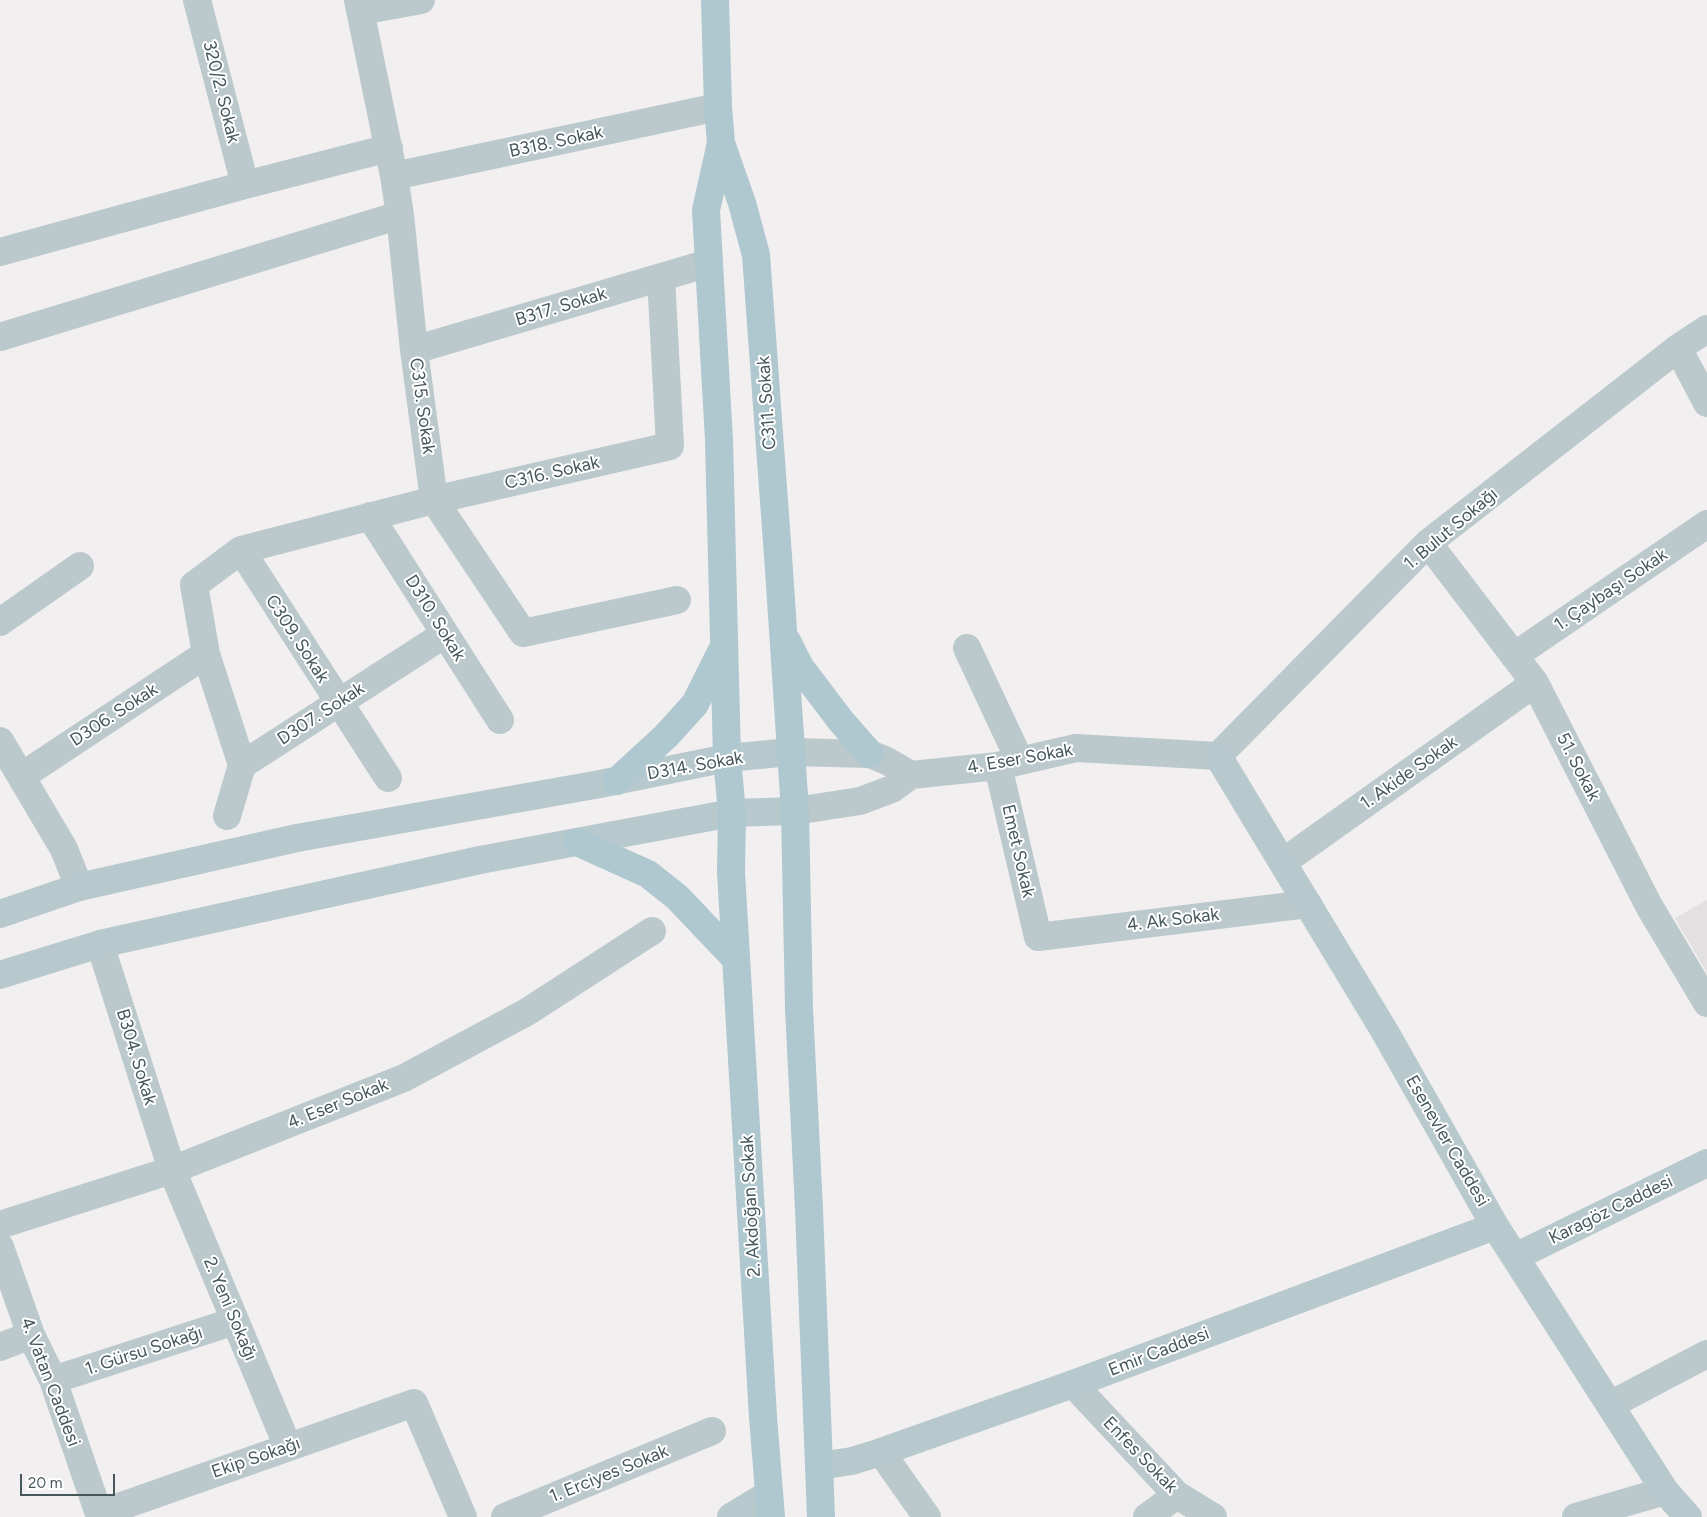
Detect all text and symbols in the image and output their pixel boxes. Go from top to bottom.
street label: 320/2. Sokak [198,39,244,145]
street label: B318. Sokak [507,122,605,162]
street label: B317. Sokak [513,283,609,331]
street label: C311. Sokak [753,355,781,451]
street label: C315. Sokak [405,357,439,455]
street label: C316. Sokak [503,452,601,494]
street label: 1. Bulut Sokağı [1400,483,1502,575]
street label: 1. Çaybaşı Sokak [1550,544,1672,636]
street label: D310. Sokak [400,571,470,665]
street label: C309. Sokak [261,591,333,687]
street label: D307. Sokak [273,678,369,750]
street label: D306. Sokak [66,679,162,751]
street label: 51. Sokak [1552,729,1604,805]
street label: 1. Akide Sokak [1356,732,1462,814]
street label: 4. Eser Sokak [966,739,1074,779]
street label: D314. Sokak [645,747,745,785]
street label: Emet Sokak [997,802,1039,900]
street label: 4. Ak Sokak [1126,904,1220,936]
street label: B304. Sokak [111,1006,161,1108]
street label: Esenevler Caddesi [1401,1072,1493,1210]
street label: 4. Eser Sokak [284,1074,392,1134]
street label: 2. Akdoğan Sokak [736,1134,766,1278]
street label: Karagöz Caddesi [1546,1171,1676,1249]
street label: 2. Yeni Sokağı [198,1254,262,1364]
street label: 4. Vatan Caddesi [15,1314,85,1450]
street label: 1. Gürsu Sokağı [83,1322,205,1380]
street label: Emir Caddesi [1105,1323,1213,1381]
street label: Enfes Sokak [1098,1412,1182,1498]
street label: Ekip Sokağı [209,1433,303,1483]
street label: 1. Erciyes Sokak [546,1440,672,1508]
scale bar [22,1464,118,1496]
text: 20 m [28,1474,62,1492]

